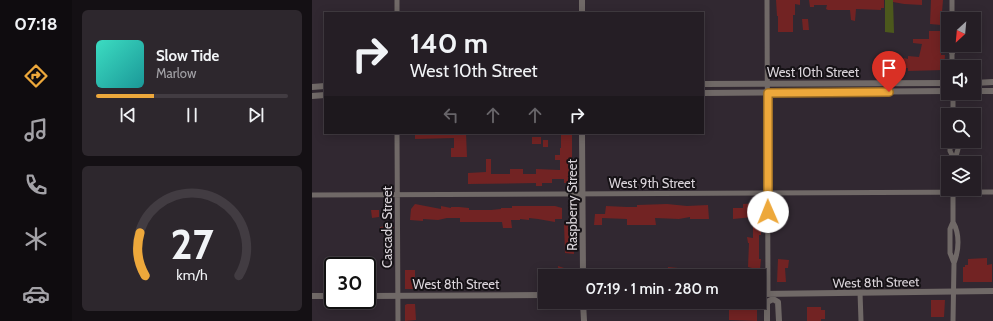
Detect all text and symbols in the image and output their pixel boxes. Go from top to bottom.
north arrow [941,12,981,52]
map controls [941,12,981,196]
text: 07:18 [14,13,58,35]
text: 140 m [410,26,488,60]
icon: right [344,28,396,80]
text: Slow Tide [156,47,219,65]
pin [872,51,906,92]
icon: arrive [878,57,900,79]
text: West 10th Street [410,60,538,82]
button: sound [941,60,981,100]
icon: directions [22,62,50,90]
street label: West 10th Street [767,64,860,80]
text: Marlow [156,65,196,81]
icon: previous [117,104,139,126]
icon: pause [181,104,203,126]
icon: next [245,104,267,126]
icon: left [440,104,462,126]
icon: ahead [482,104,504,126]
icon: ahead [524,104,546,126]
icon: right [566,104,588,126]
button: search [941,108,981,148]
icon: music [22,116,50,144]
button: layers [941,156,981,196]
street label: Raspberry Street [564,159,580,251]
icon: phone [22,171,50,199]
street label: West 9th Street [609,175,696,191]
street label: Cascade Street [379,185,395,268]
position arrow [747,191,789,233]
text: 27 [170,219,214,269]
icon: climate [22,225,50,253]
speed limit sign: 30 [324,257,376,309]
text: km/h [176,266,208,284]
street label: West 8th Street [832,273,920,291]
street label: West 8th Street [413,276,500,292]
icon: car [22,280,50,308]
text: 07:19 · 1 min · 280 m [585,280,719,298]

